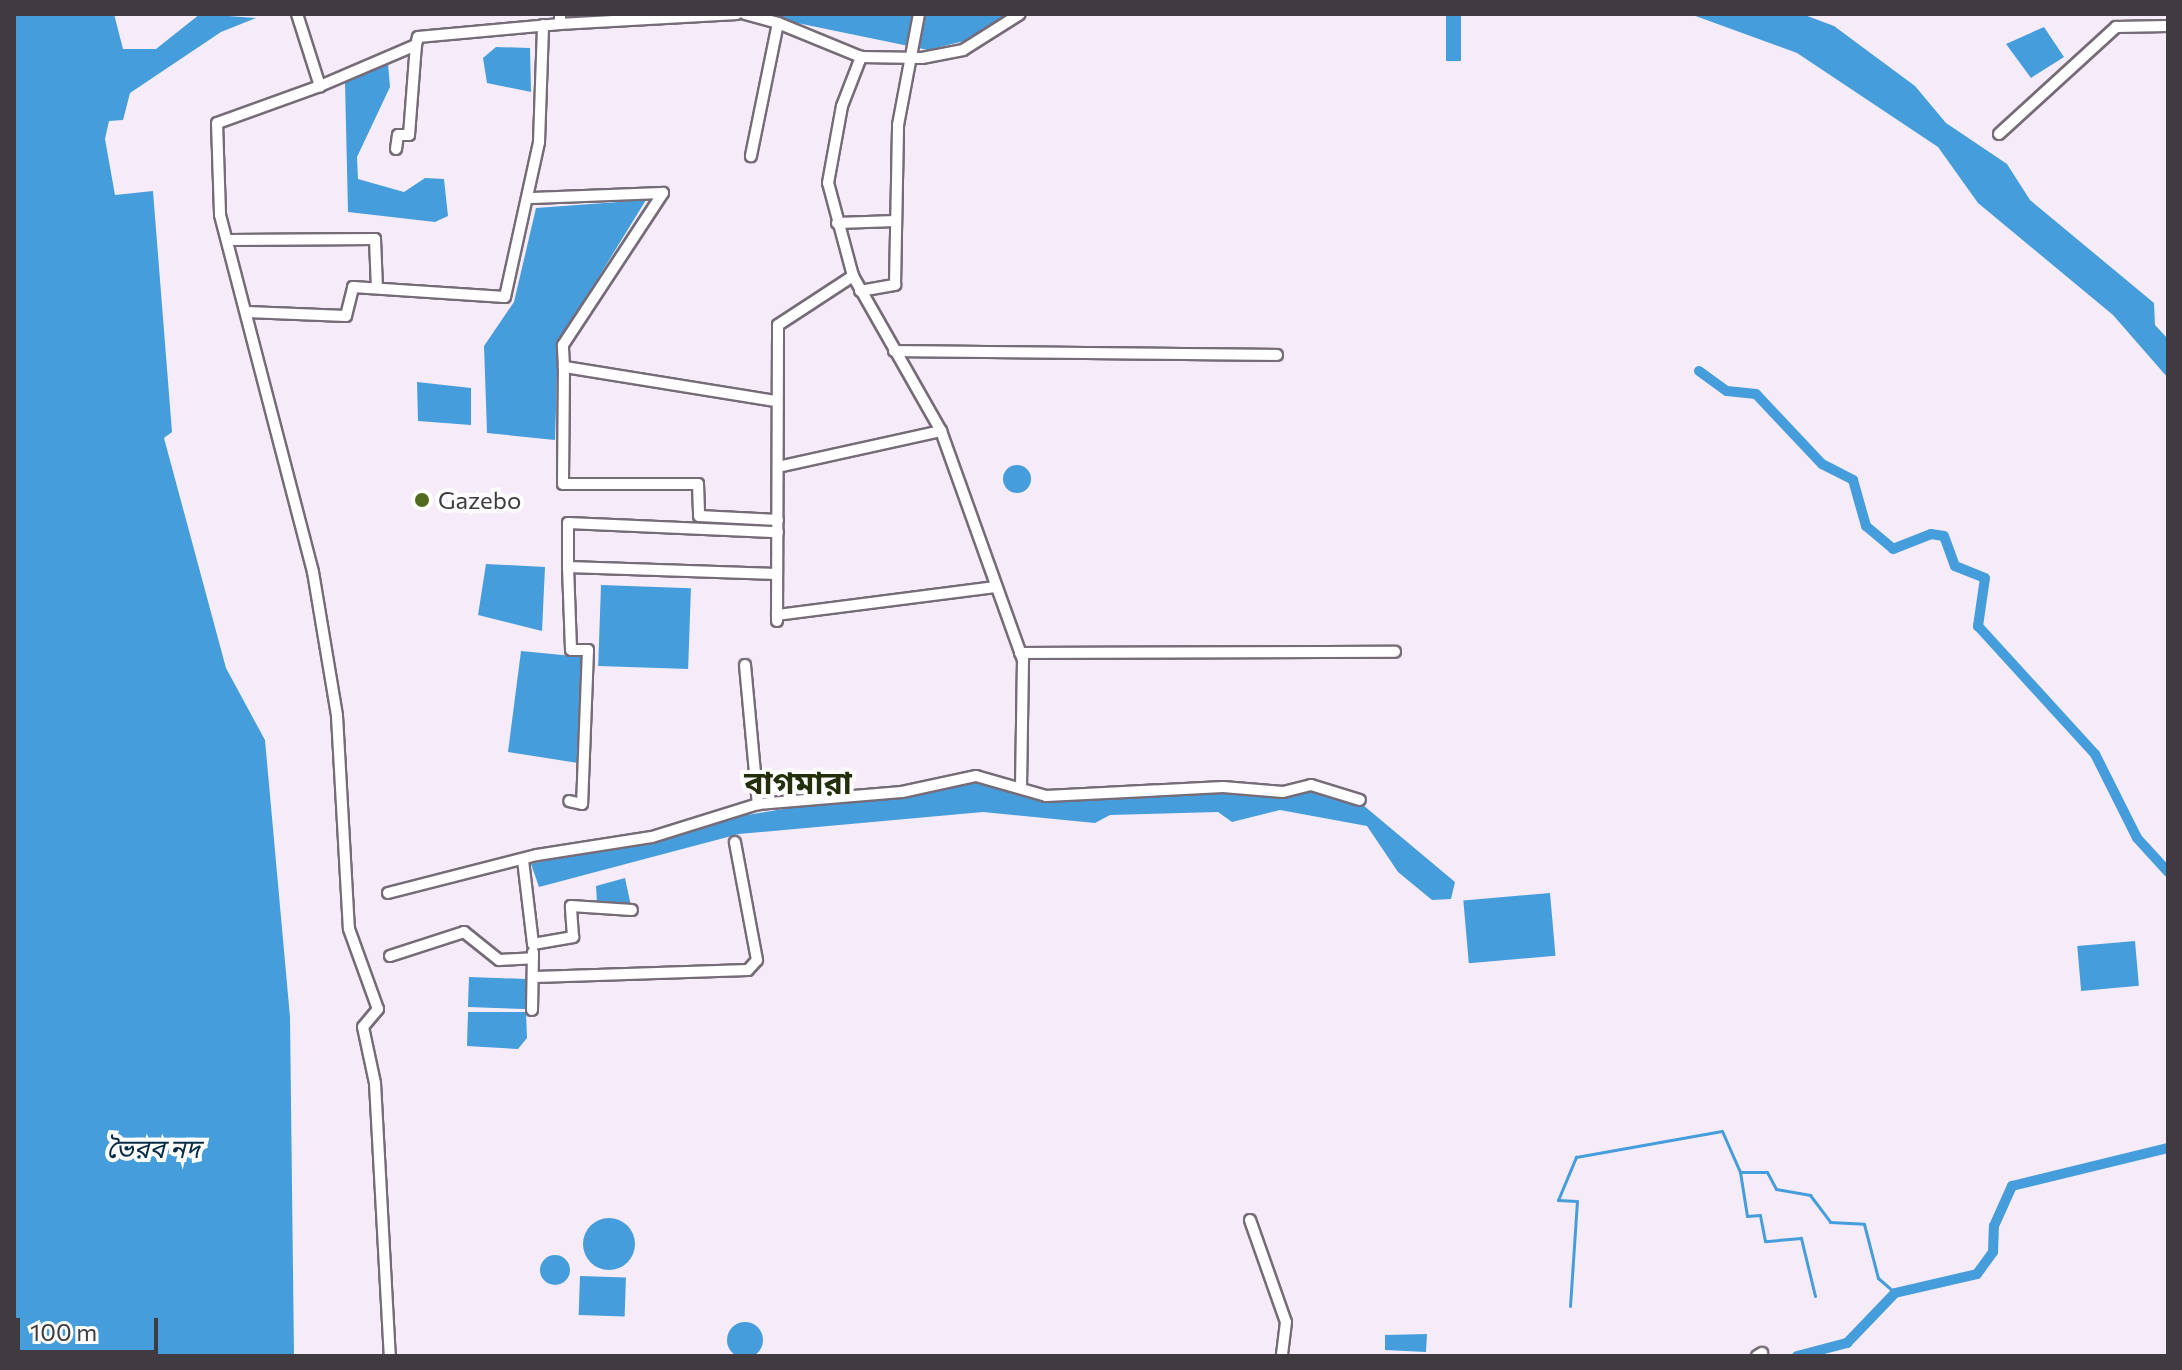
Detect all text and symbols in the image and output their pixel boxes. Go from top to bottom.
place label: Gazebo [438,486,521,514]
marker: Gazebo [413,491,431,509]
district label: বাগমারা [744,762,852,800]
water label: ভৈরব নদ [106,1132,200,1164]
scale bar [20,1302,162,1352]
text: 100 m [30,1317,97,1346]

